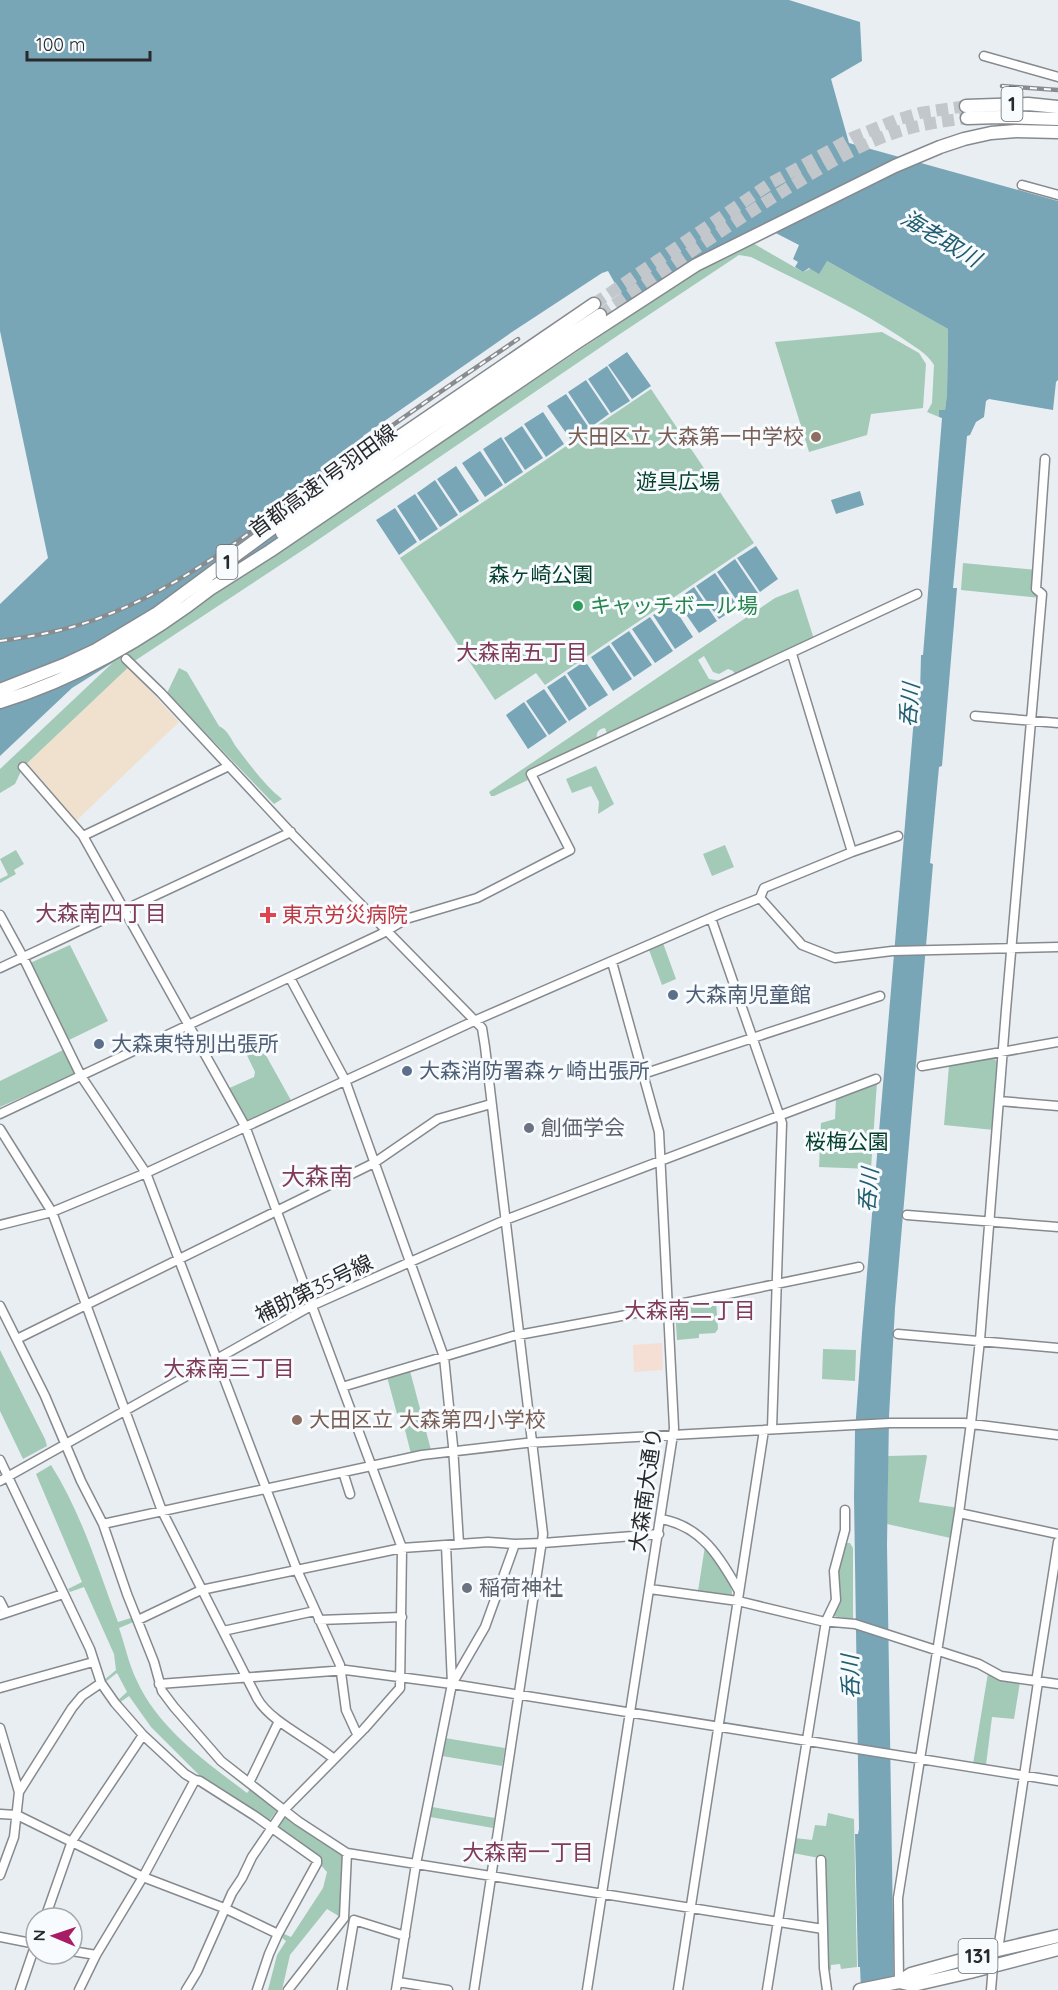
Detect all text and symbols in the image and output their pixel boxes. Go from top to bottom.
scale bar [27,24,150,62]
text: 100 m [36,33,85,56]
road number: 1 [1002,87,1022,121]
water label: 海老取川 [896,203,988,274]
street label: 首都高速1号羽田線 [244,418,401,542]
place label: 大田区立 大森第一中学校 [567,423,804,449]
marker: 大田区立 大森第一中学校 [809,430,823,444]
park label: 遊具広場 [636,468,720,494]
road number: 1 [216,545,238,579]
park label: 森ヶ崎公園 [489,561,594,587]
place label: キャッチボール場 [590,592,758,618]
marker: キャッチボール場 [571,599,585,613]
district label: 大森南五丁目 [456,638,588,666]
water label: 呑川 [893,680,925,728]
district label: 大森南四丁目 [35,899,167,927]
place label: 東京労災病院 [282,901,408,927]
marker: 東京労災病院 [259,906,277,924]
place label: 大森南児童館 [685,981,811,1007]
marker: 大森南児童館 [666,988,680,1002]
place label: 大森東特別出張所 [111,1030,279,1056]
marker: 大森東特別出張所 [92,1037,106,1051]
place label: 大森消防署森ヶ崎出張所 [419,1057,650,1083]
marker: 大森消防署森ヶ崎出張所 [400,1064,414,1078]
place label: 創価学会 [541,1114,625,1140]
marker: 創価学会 [522,1121,536,1135]
park label: 桜梅公園 [805,1128,889,1154]
district label: 大森南 [281,1161,353,1191]
water label: 呑川 [852,1165,884,1213]
street label: 補助第35号線 [251,1248,377,1328]
district label: 大森南二丁目 [624,1296,756,1324]
district label: 大森南三丁目 [163,1354,295,1382]
place label: 大田区立 大森第四小学校 [309,1406,546,1432]
marker: 大田区立 大森第四小学校 [290,1413,304,1427]
street label: 大森南大通り [623,1426,667,1554]
place label: 稲荷神社 [479,1574,563,1600]
marker: 稲荷神社 [460,1581,474,1595]
water label: 呑川 [836,1653,864,1699]
district label: 大森南一丁目 [462,1838,594,1866]
north arrow [24,1906,84,1966]
text: N [29,1929,49,1942]
road number: 131 [958,1939,998,1973]

